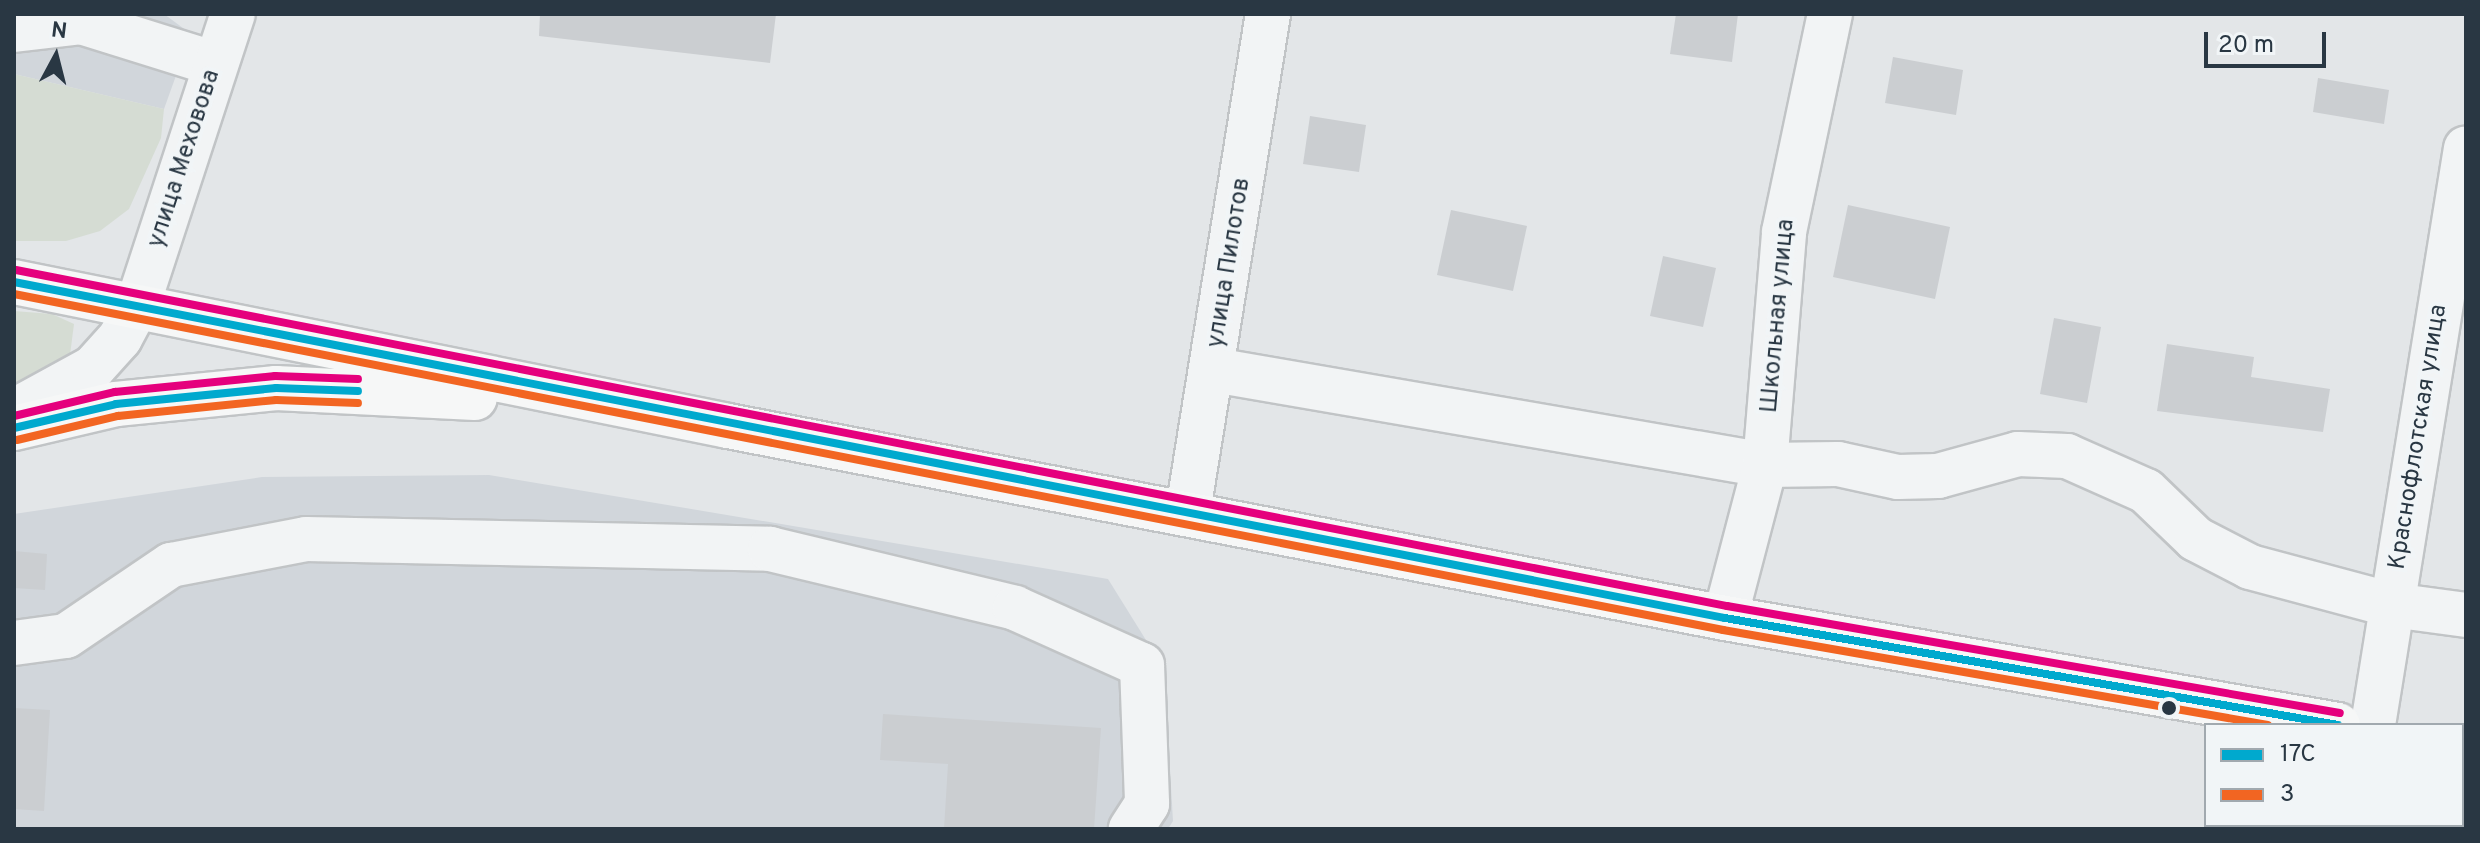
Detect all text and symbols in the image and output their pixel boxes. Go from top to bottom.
north arrow [16,16,96,96]
scale bar [2208,16,2330,66]
text: N [49,17,68,46]
text: 20 m [2218,31,2274,61]
street label: улица Меховова [143,66,227,252]
street label: улица Пилотов [1202,176,1258,350]
street label: Школьная улица [1756,218,1802,414]
street label: Краснофлотская улица [2384,302,2454,572]
unlabelled marker [2161,700,2177,716]
legend [2204,723,2464,827]
text: 17С [2280,740,2316,770]
text: 3 [2280,780,2294,810]

